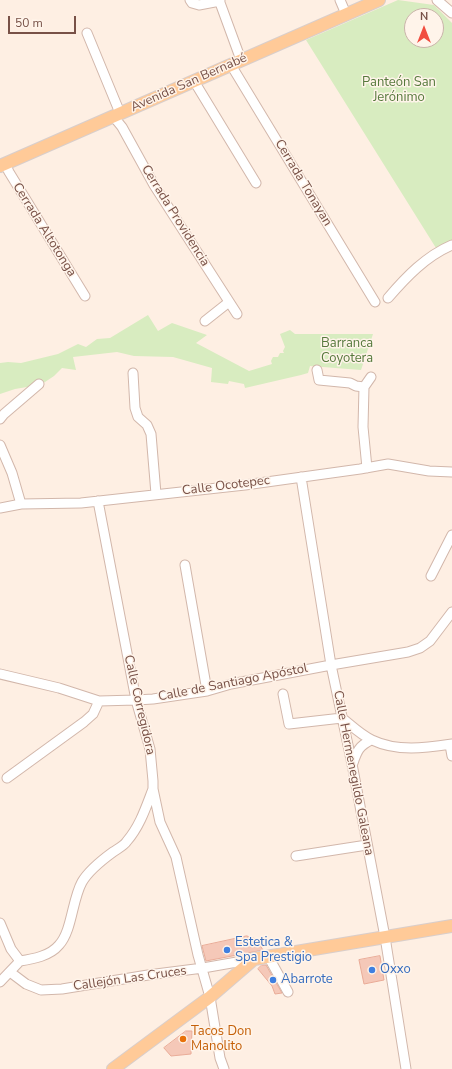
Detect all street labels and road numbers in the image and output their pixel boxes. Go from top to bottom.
street label: Avenida San Bernabé [128,50,250,116]
street label: Cerrada Tonayan [271,137,335,229]
street label: Cerrada Providencia [138,162,212,270]
street label: Cerrada Altotonga [9,180,79,280]
street label: Calle Ocotepec [181,473,271,499]
street label: Calle Corregidora [120,654,158,756]
street label: Calle de Santiago Apóstol [157,661,309,705]
street label: Calle Hermenegildo Galeana [329,689,377,857]
street label: Callejón Las Cruces [72,963,188,995]

